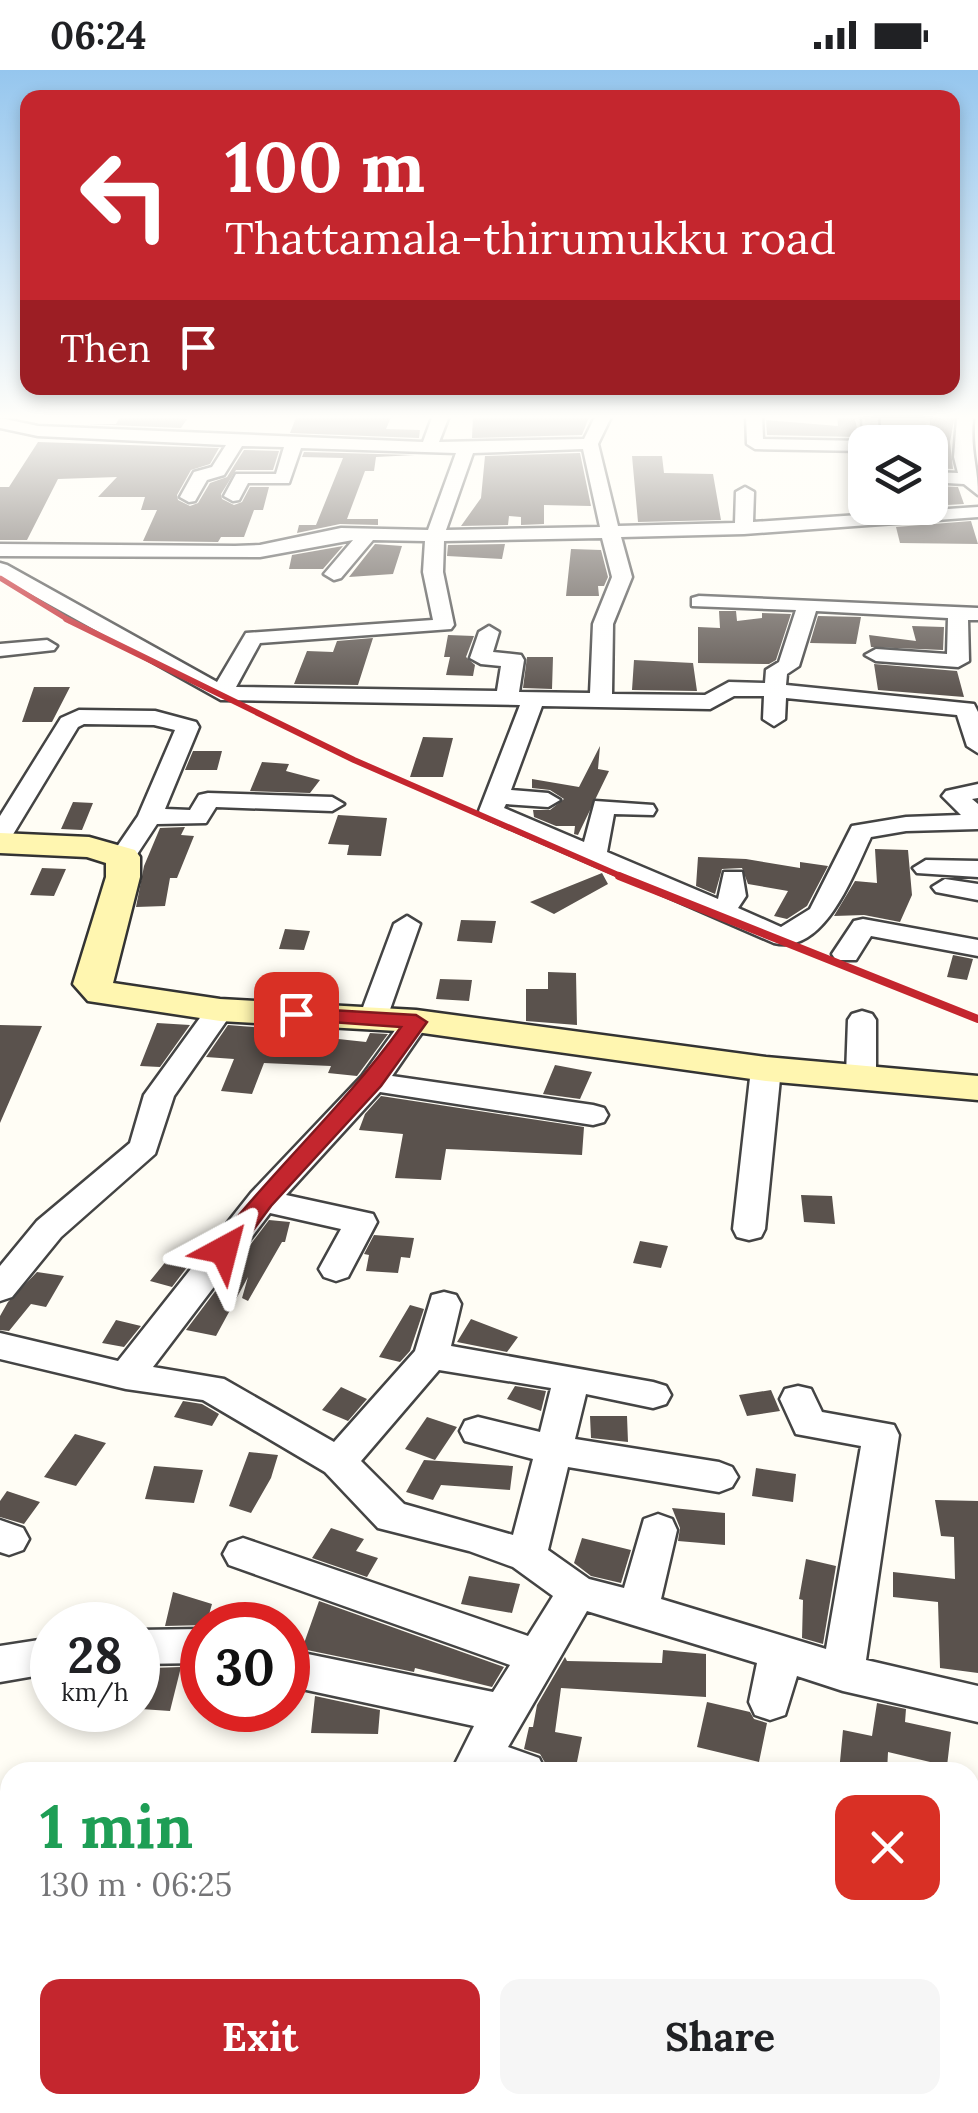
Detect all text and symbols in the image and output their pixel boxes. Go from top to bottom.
text: 06:24 [50,11,147,59]
text: 100 m [225,122,425,211]
icon: left [60,130,190,260]
text: Thattamala-thirumukku road [225,209,836,266]
icon: arrive [171,320,226,375]
text: Then [60,324,151,372]
map controls [848,425,948,525]
button: layers [848,425,948,525]
pin [254,972,339,1057]
icon: arrive [269,987,324,1042]
position arrow [172,1198,276,1302]
speed limit sign: 30 [180,1602,310,1732]
text: 28 [67,1623,123,1687]
text: km/h [61,1676,129,1708]
text: 1 min [40,1788,193,1864]
button: close [835,1795,940,1900]
text: 130 m · 06:25 [40,1864,232,1905]
button: Exit [40,1979,480,2094]
button: Share [500,1979,940,2094]

